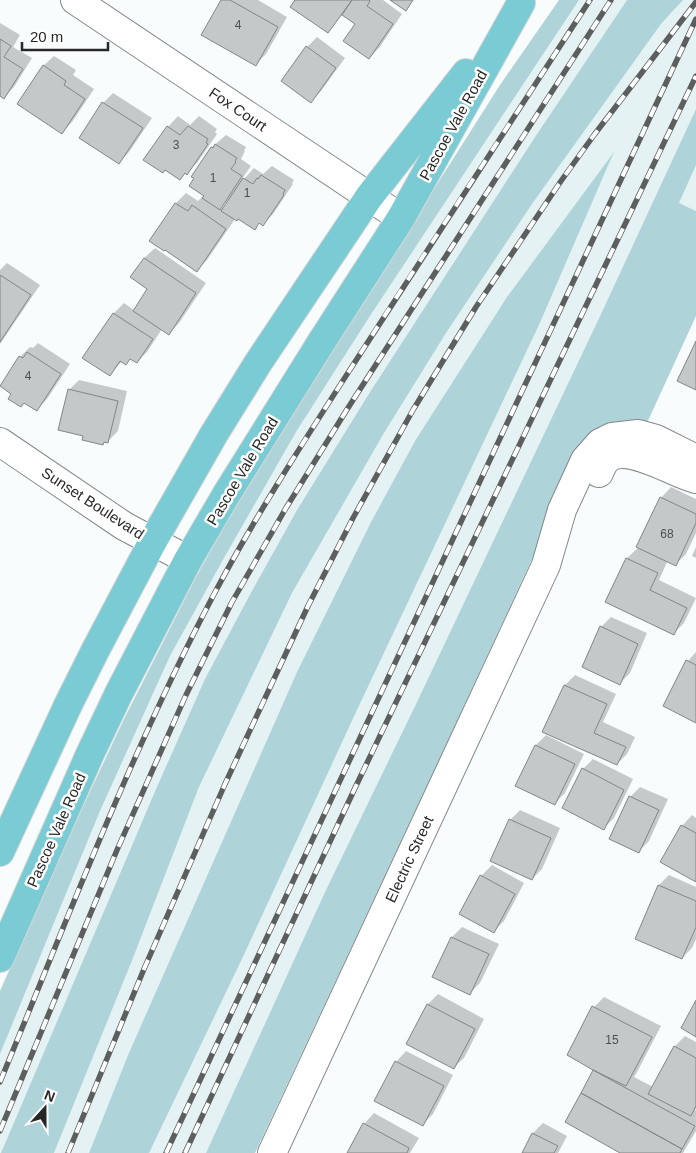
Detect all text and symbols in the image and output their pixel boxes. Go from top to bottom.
house number: 4 [235,18,242,32]
scale bar [22,20,109,52]
text: 20 m [30,28,63,45]
street label: Pascoe Vale Road [416,67,490,183]
street label: Fox Court [206,84,271,135]
house number: 3 [173,138,180,152]
house number: 1 [210,171,217,185]
house number: 1 [244,186,251,200]
house number: 4 [25,369,32,383]
street label: Pascoe Vale Road [203,414,281,528]
street label: Sunset Boulevard [39,464,147,542]
house number: 68 [660,527,674,541]
street label: Pascoe Vale Road [23,770,89,890]
street label: Electric Street [382,812,437,905]
house number: 15 [605,1033,619,1047]
north arrow [20,1083,70,1133]
text: N [42,1087,57,1105]

